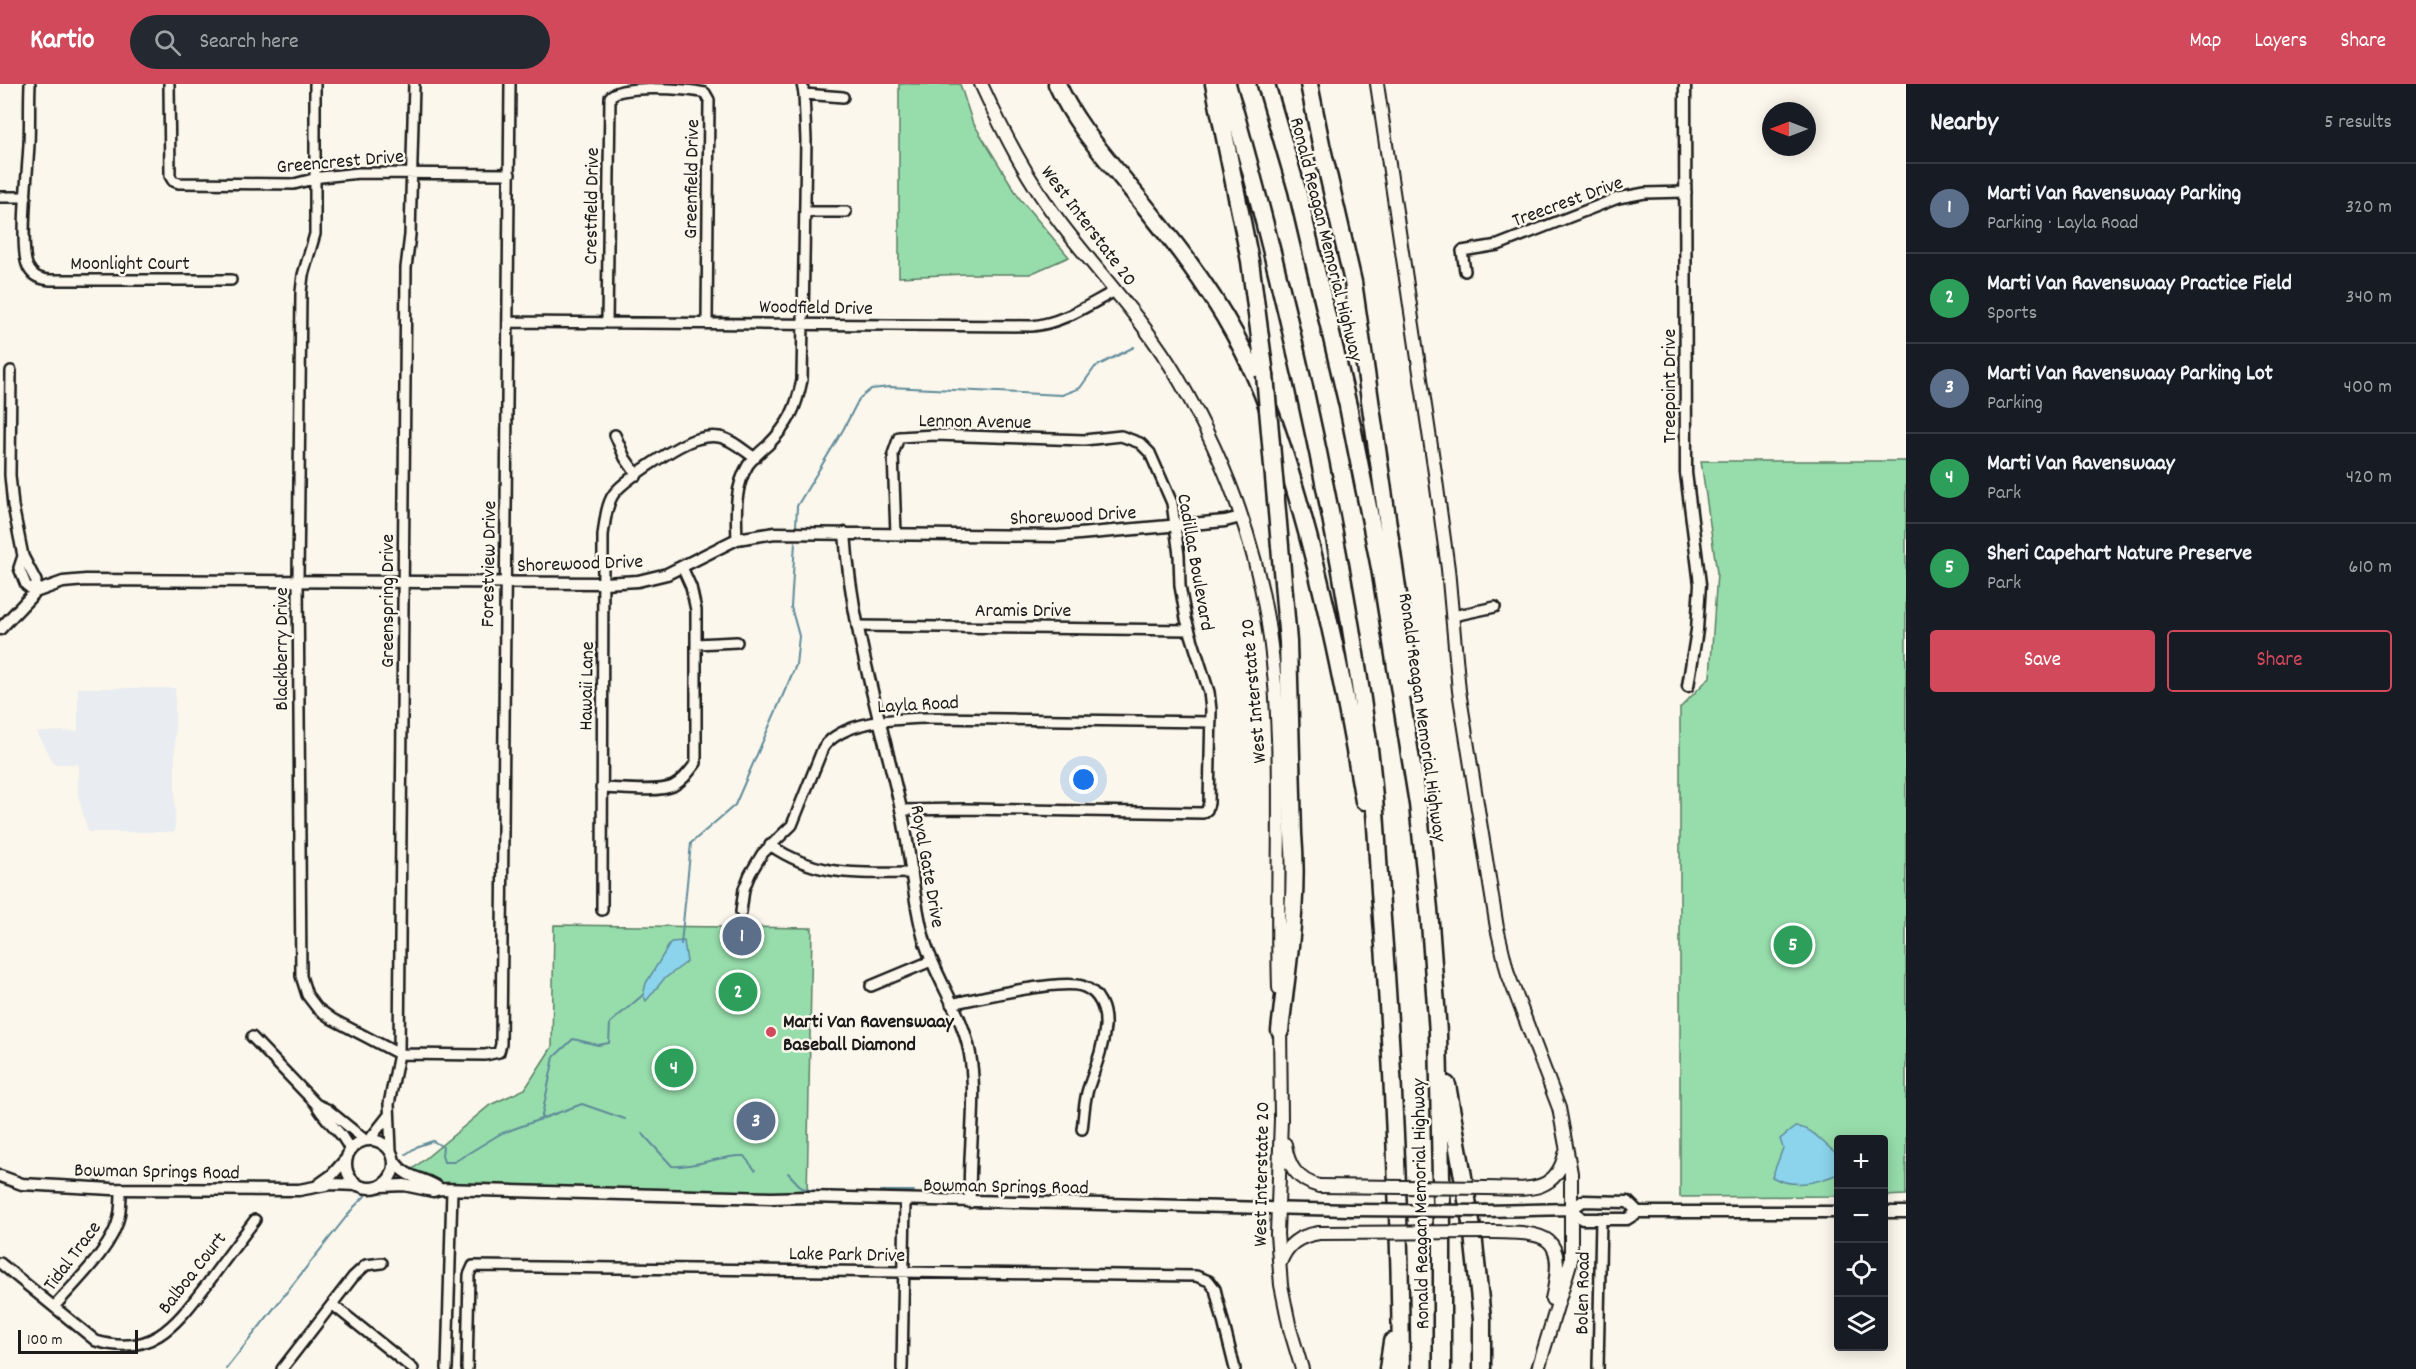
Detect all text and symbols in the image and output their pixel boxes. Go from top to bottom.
search box [130,15,550,69]
text: Kartio [30,22,94,62]
icon: search [151,26,184,59]
text: Search here [199,27,299,58]
text: Map [2190,27,2221,57]
text: Layers [2254,27,2307,57]
text: Share [2340,27,2386,57]
north arrow [1762,102,1816,156]
text: Nearby [1930,105,1998,142]
text: 5 results [2324,109,2392,137]
street label: Ronald Reagan Memorial Highway [1281,115,1369,366]
street label: Greenfield Drive [678,119,708,239]
street label: Greencrest Drive [276,143,405,182]
street label: Crestfield Drive [578,147,608,265]
street label: West Interstate 20 [1033,160,1143,293]
street label: Treecrest Drive [1509,170,1628,236]
text: Marti Van Ravenswaay Parking [1987,179,2241,210]
text: 1 [1947,194,1952,222]
text: 320 m [2345,194,2392,222]
text: Parking · Layla Road [1987,210,2138,238]
street label: Moonlight Court [70,251,190,279]
text: Marti Van Ravenswaay Practice Field [1987,269,2292,300]
text: 2 [1945,284,1954,312]
text: 340 m [2346,284,2392,312]
street label: Woodfield Drive [759,294,873,324]
text: Sports [1987,300,2037,328]
street label: Treepoint Drive [1657,329,1685,443]
text: Marti Van Ravenswaay Parking Lot [1987,359,2273,390]
text: 3 [1945,374,1954,402]
text: 400 m [2344,374,2392,402]
text: Parking [1987,390,2043,418]
street label: Lennon Avenue [918,408,1032,438]
text: Marti Van Ravenswaay [1987,449,2175,480]
text: 4 [1945,464,1954,492]
text: 420 m [2346,464,2392,492]
text: Park [1987,480,2021,508]
street label: Cadillac Boulevard [1168,492,1220,633]
street label: Forestview Drive [475,500,505,628]
street label: Shorewood Drive [1009,500,1137,534]
street label: Greenspring Drive [375,534,403,668]
text: Sheri Capehart Nature Preserve [1987,539,2252,570]
street label: Shorewood Drive [517,549,644,581]
text: 5 [1945,554,1954,582]
text: 610 m [2349,554,2392,582]
text: Park [1987,570,2021,598]
street label: Blackberry Drive [269,587,297,711]
street label: Ronald Reagan Memorial Highway [1390,591,1452,845]
street label: Aramis Drive [975,598,1072,626]
street label: West Interstate 20 [1235,617,1275,764]
button: Save [1930,630,2155,692]
button: Share [2167,630,2392,692]
street label: Hawaii Lane [573,641,603,731]
street label: Layla Road [877,690,960,722]
your location [1069,765,1098,794]
street label: Royal Gate Drive [901,803,951,930]
pin: 1 [722,914,762,958]
pin: 5 [1774,922,1812,968]
pin: 2 [718,970,758,1014]
place label: Marti Van Ravenswaay Baseball Diamond [783,1009,955,1060]
marker: Marti Van Ravenswaay Baseball Diamond [764,1025,778,1039]
pin: 4 [654,1046,694,1090]
street label: Ronald Reagan Memorial Highway [1406,1077,1438,1330]
pin: 3 [736,1098,776,1144]
street label: West Interstate 20 [1248,1101,1278,1247]
map controls [1834,1135,1888,1351]
button: + [1834,1135,1888,1189]
street label: Bowman Springs Road [74,1158,240,1188]
street label: Bowman Springs Road [923,1173,1089,1203]
button: − [1834,1189,1888,1243]
street label: Tidal Trace [38,1216,109,1298]
street label: Balboa Court [152,1227,234,1321]
street label: Lake Park Drive [789,1241,906,1271]
button: locate [1834,1243,1888,1297]
street label: Bolen Road [1569,1251,1599,1335]
button: layers [1834,1297,1888,1351]
scale bar [18,1327,138,1354]
text: 100 m [27,1329,63,1352]

